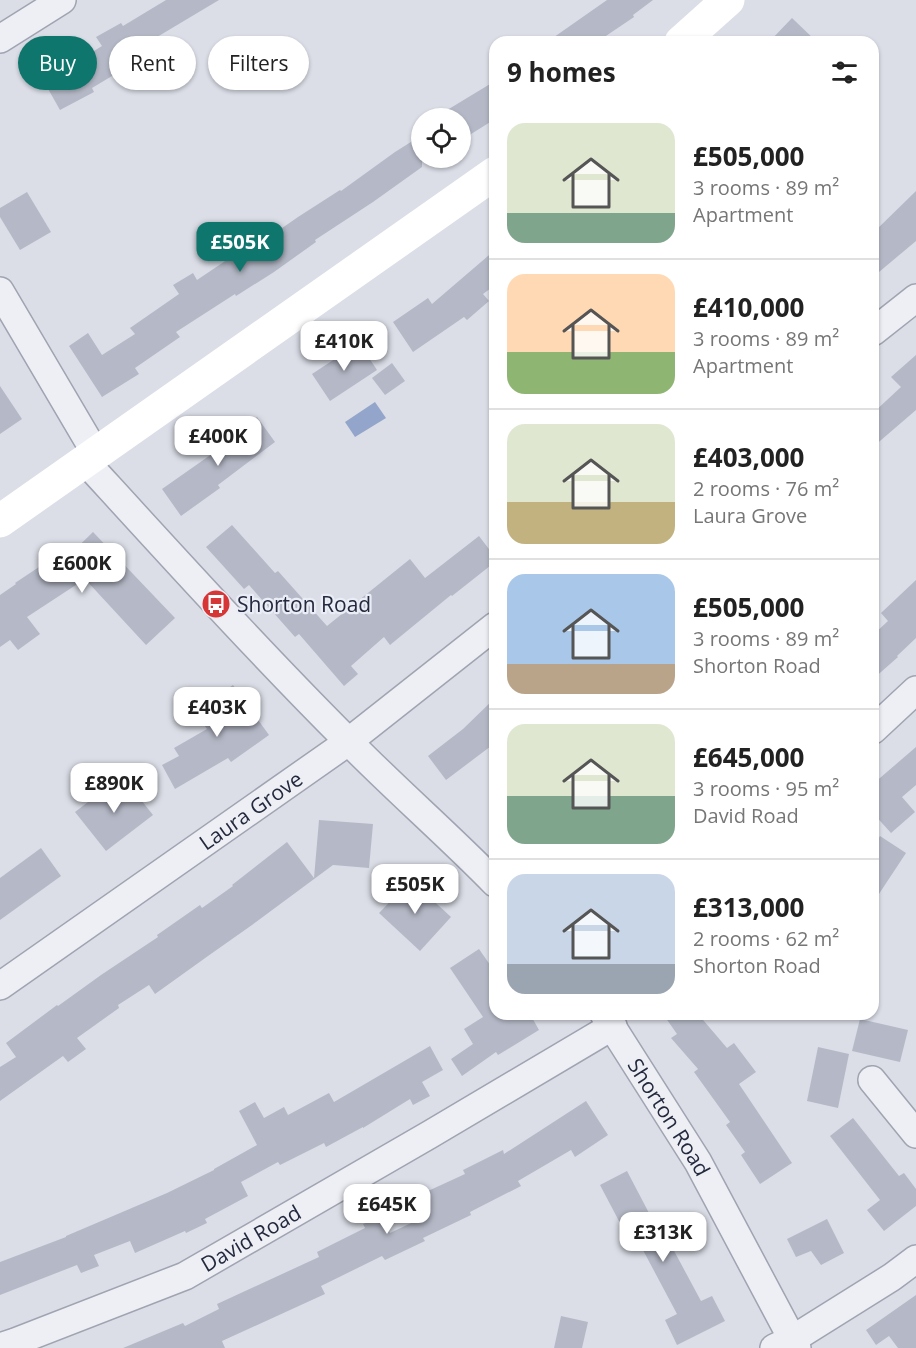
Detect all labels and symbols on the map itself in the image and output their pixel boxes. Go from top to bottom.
pin: £505K [198,222,282,273]
pin: £410K [302,321,386,372]
pin: £400K [176,416,260,467]
pin: £600K [40,543,124,594]
bus stop icon: Shorton Road [200,588,232,620]
place label: Shorton Road [237,590,371,618]
pin: £403K [175,687,259,738]
pin: £890K [72,763,156,814]
street label: Laura Grove [193,764,308,856]
pin: £505K [373,864,457,915]
street label: Shorton Road [622,1053,717,1181]
pin: £645K [345,1184,429,1235]
street label: David Road [196,1198,306,1278]
pin: £313K [621,1212,705,1263]

